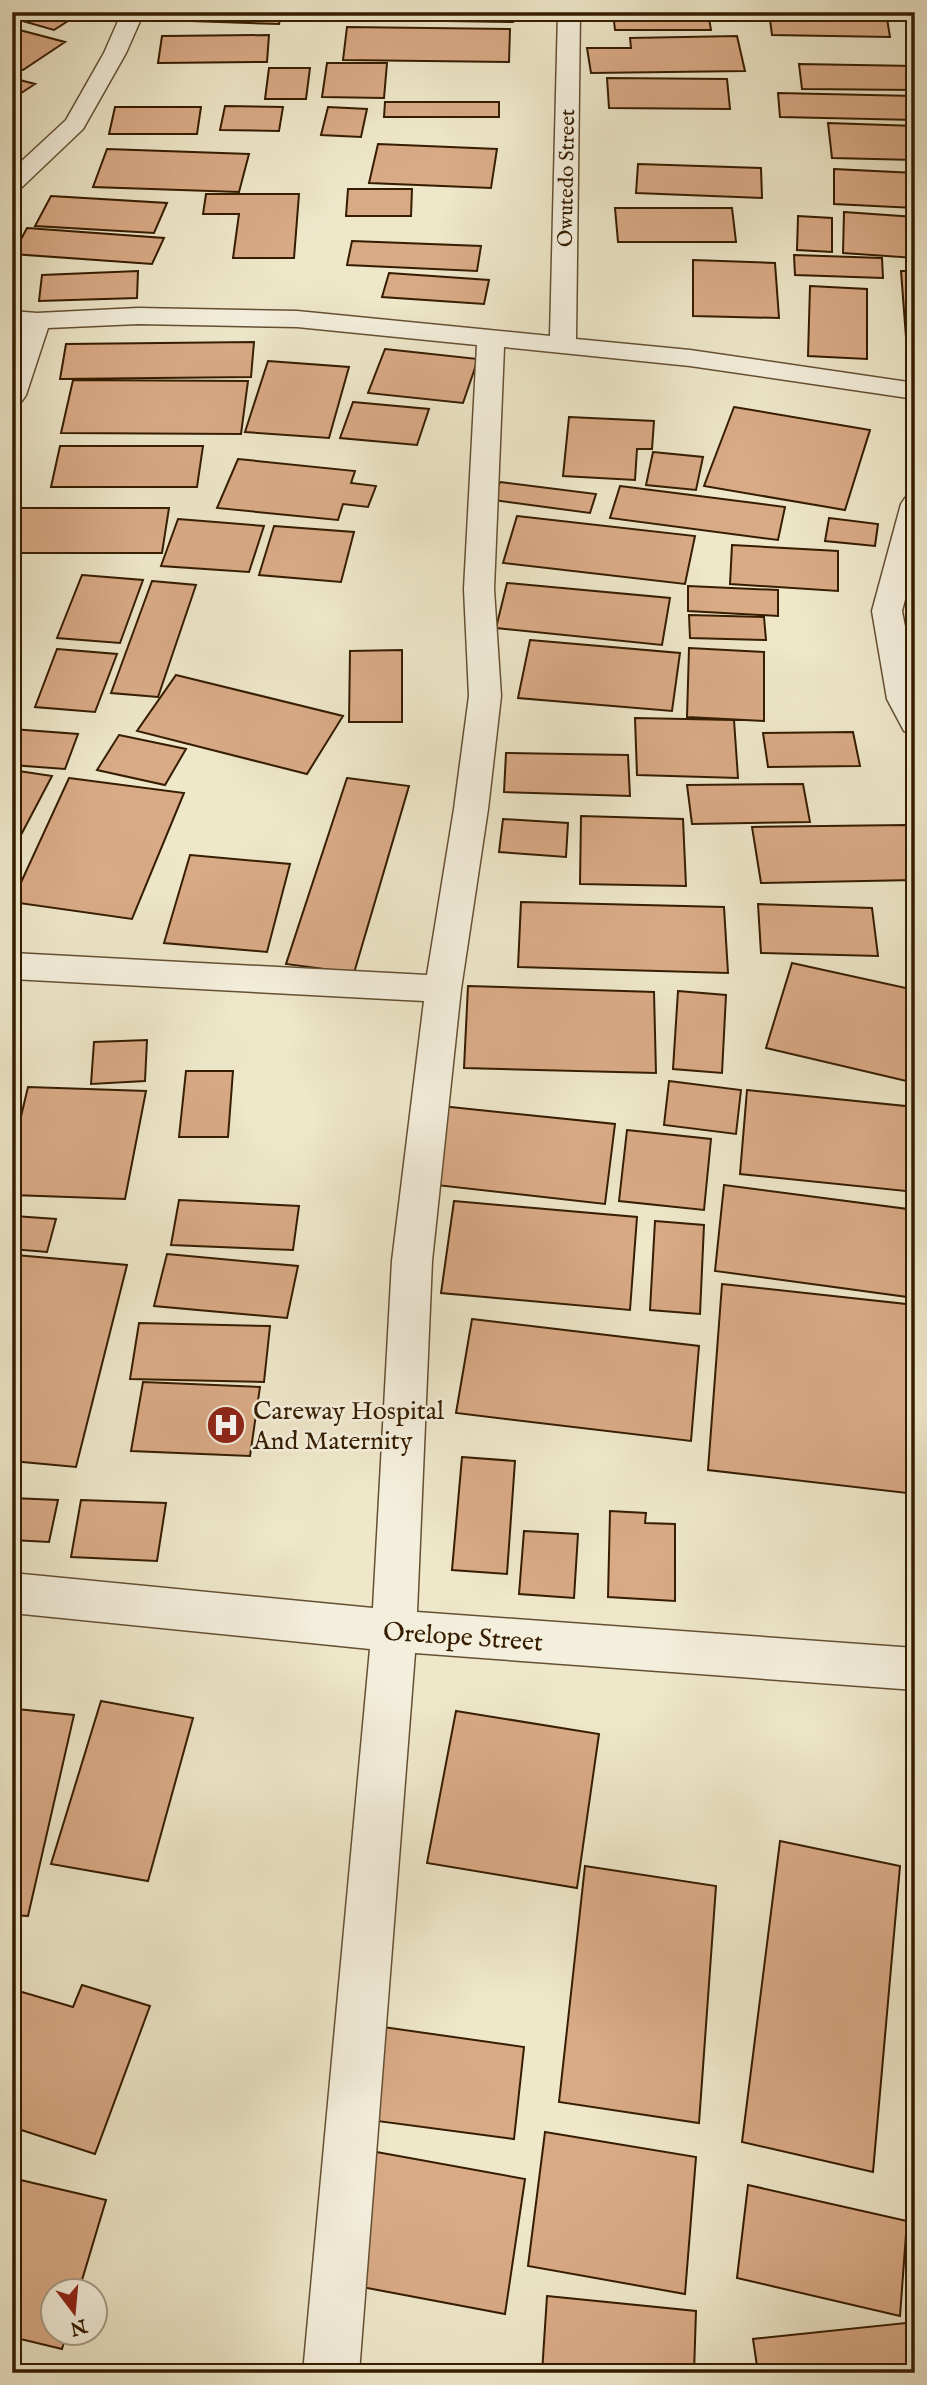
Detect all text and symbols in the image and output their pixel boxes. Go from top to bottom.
street label: Owutedo Street [553,109,582,247]
place label: Careway Hospital And Maternity [252,1395,445,1458]
hospital icon: Careway Hospital And Maternity [205,1404,247,1446]
street label: Orelope Street [382,1615,544,1660]
north arrow [38,2276,108,2346]
text: N [66,2312,90,2340]

